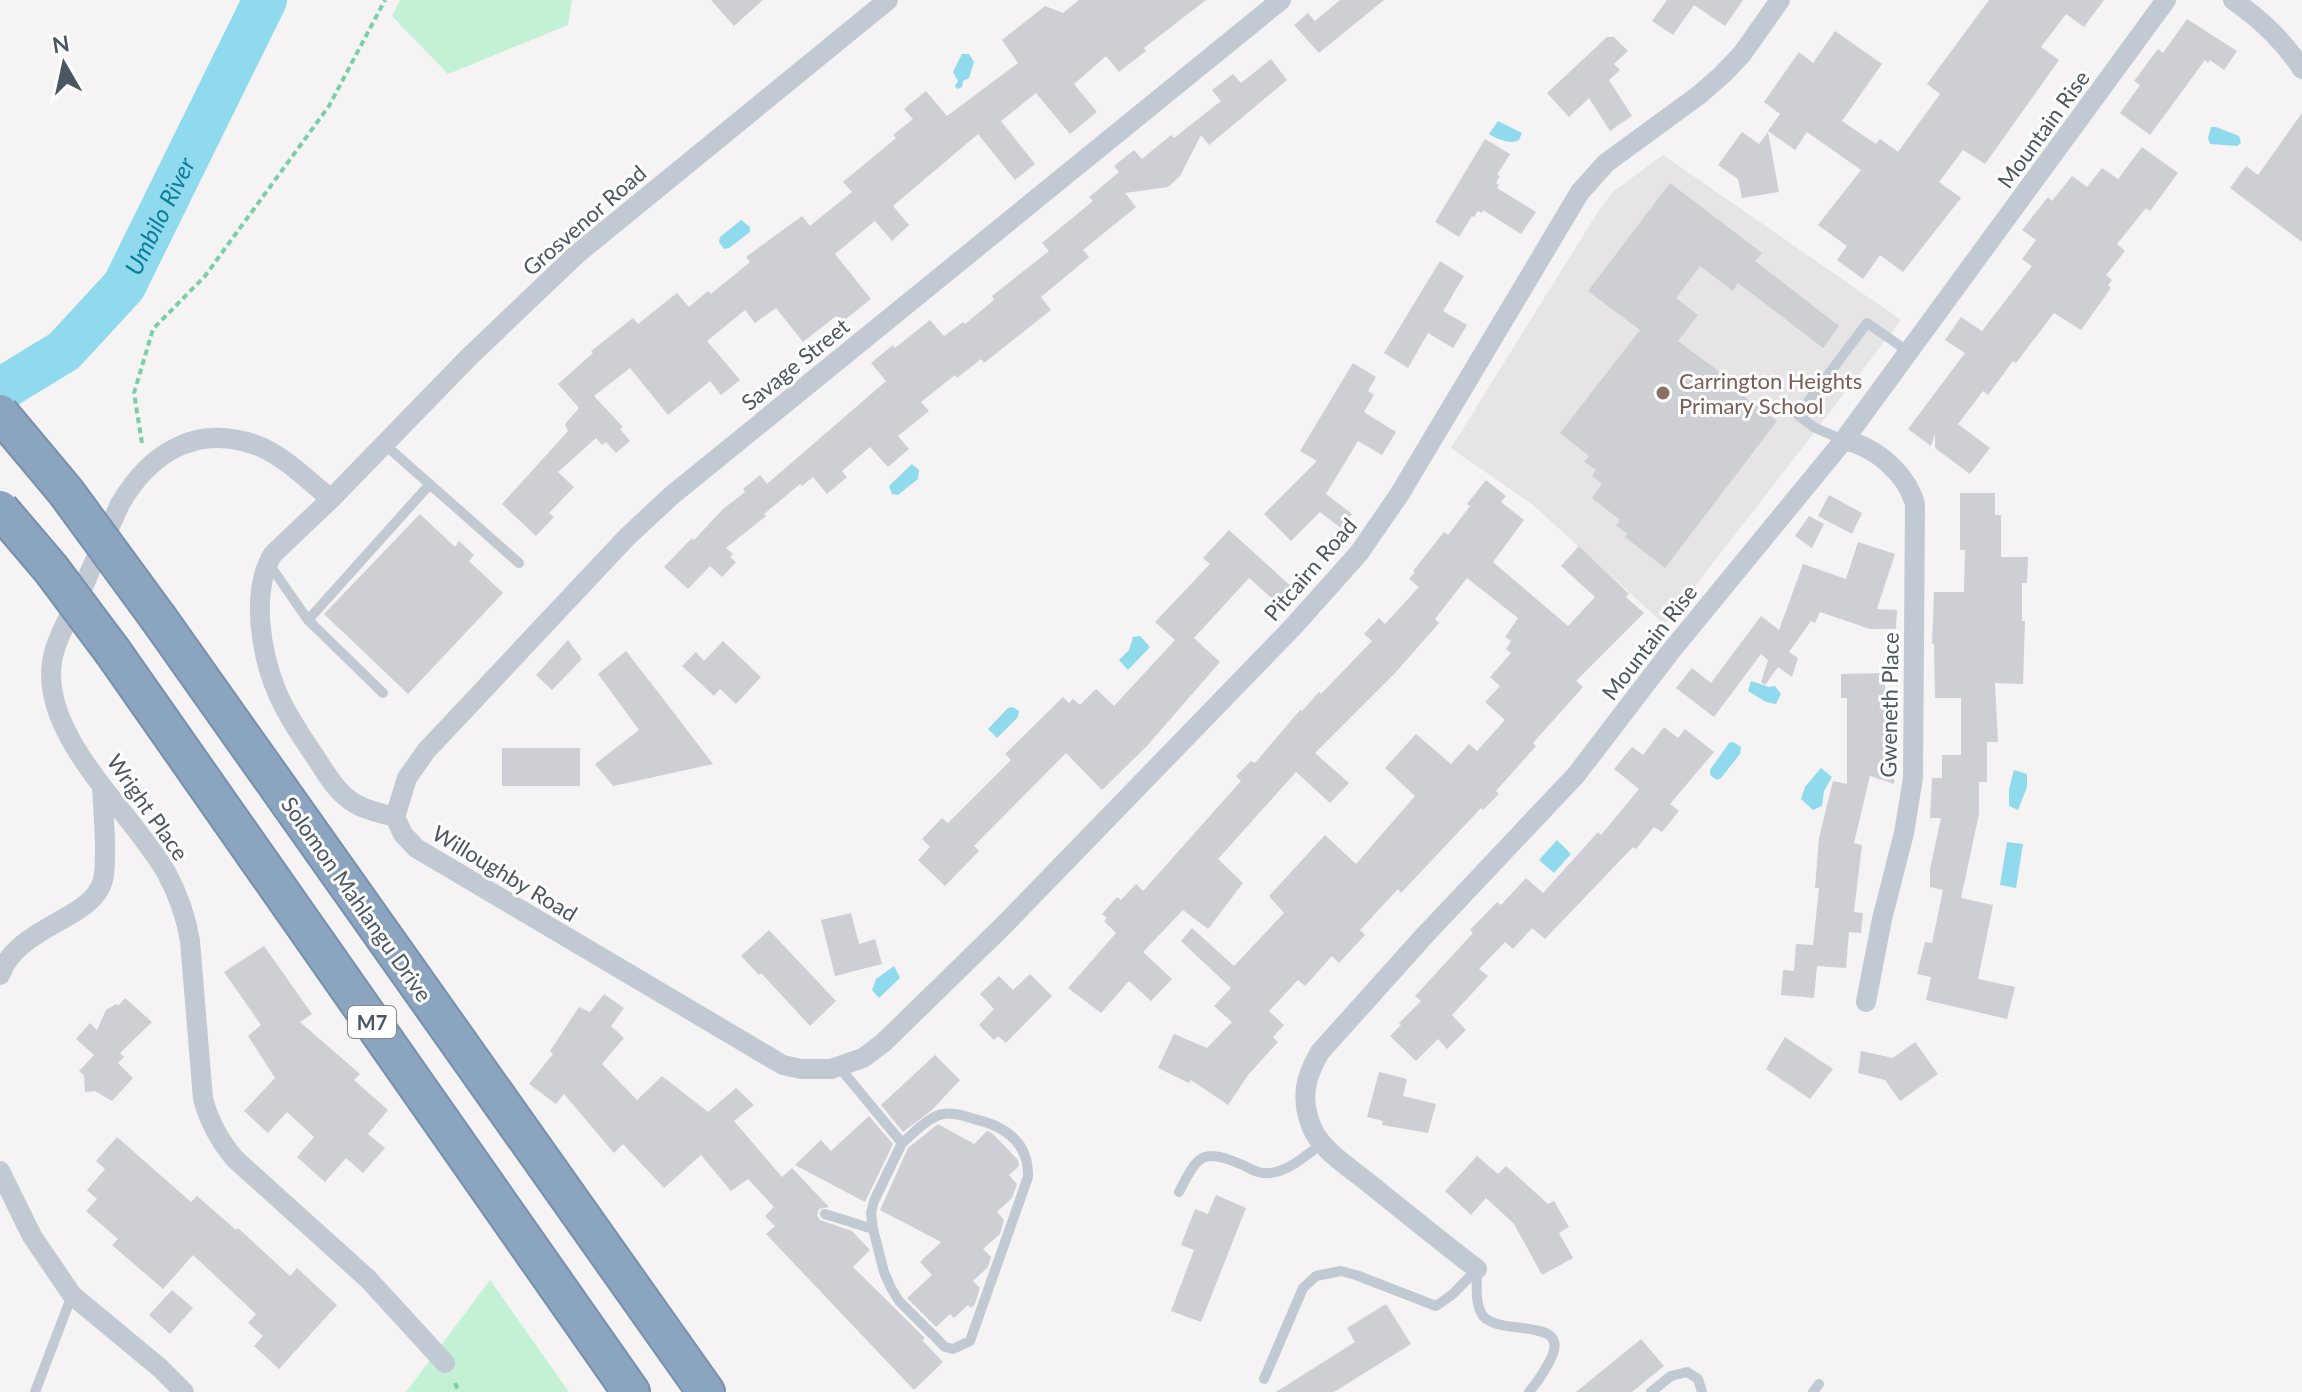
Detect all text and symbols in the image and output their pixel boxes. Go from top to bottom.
north arrow [24,24,104,104]
text: N [50,29,71,58]
street label: Mountain Rise [1991,65,2095,193]
water label: Umbilo River [118,151,200,279]
street label: Grosvenor Road [517,159,651,281]
street label: Savage Street [736,312,854,416]
place label: Carrington Heights Primary School [1679,367,1862,419]
marker: Carrington Heights Primary School [1654,384,1672,402]
street label: Pitcairn Road [1258,512,1362,626]
street label: Mountain Rise [1596,579,1702,705]
street label: Gweneth Place [1874,632,1904,778]
street label: Wright Place [102,749,194,865]
street label: Solomon Mahlangu Drive [276,791,438,1007]
street label: Willoughby Road [428,819,582,927]
road number: M7 [348,1006,396,1038]

